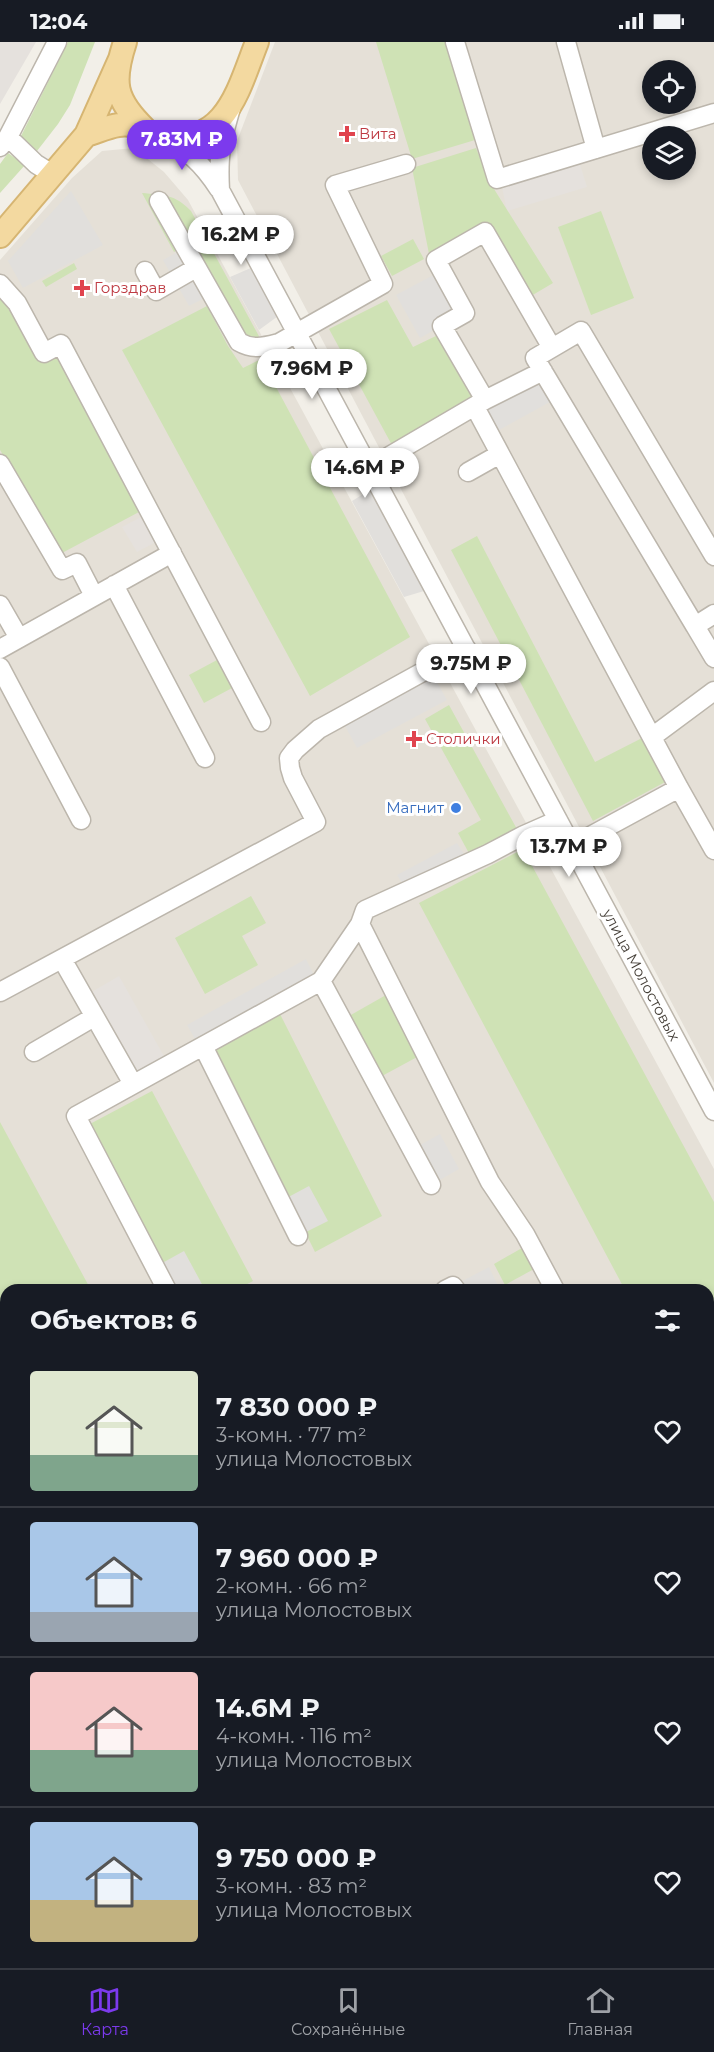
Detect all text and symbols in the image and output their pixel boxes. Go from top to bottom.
text: 12:04 [30,8,87,35]
map controls [642,60,696,180]
button: locate [642,60,696,114]
pin: 7.83M ₽ [127,120,237,171]
place label: Вита [359,124,396,143]
button: layers [642,126,696,180]
text: 7.83M ₽ [141,127,223,151]
marker: Вита [340,127,354,141]
pin: 16.2M ₽ [186,215,296,266]
text: 16.2M ₽ [202,222,280,246]
place label: Горздрав [94,278,167,297]
marker: Горздрав [75,281,89,295]
pin: 7.96M ₽ [257,349,367,400]
text: 7.96M ₽ [271,356,353,380]
pin: 14.6M ₽ [310,448,420,499]
text: 14.6M ₽ [325,455,405,479]
pin: 9.75M ₽ [416,644,526,695]
text: 9.75M ₽ [430,651,512,675]
place label: Столички [426,729,501,748]
marker: Столички [407,732,421,746]
place label: Магнит [386,798,445,817]
marker: Магнит [449,801,463,815]
pin: 13.7M ₽ [514,827,624,878]
text: 13.7M ₽ [530,834,608,858]
street label: улица Молостовых [598,904,684,1044]
text: Объектов: 6 [30,1304,197,1336]
icon: filters [651,1304,684,1337]
text: 7 830 000 ₽ [216,1391,378,1423]
icon: home [78,1395,150,1467]
icon: heart [651,1415,684,1448]
text: 3-комн. · 77 m² [216,1423,367,1447]
text: улица Молостовых [216,1447,412,1471]
text: 7 960 000 ₽ [216,1542,378,1574]
icon: home [78,1546,150,1618]
icon: heart [651,1566,684,1599]
text: 2-комн. · 66 m² [216,1574,367,1598]
text: улица Молостовых [216,1598,412,1622]
text: 14.6M ₽ [216,1692,320,1724]
icon: home [78,1696,150,1768]
icon: heart [651,1716,684,1749]
text: 4-комн. · 116 m² [216,1724,372,1748]
text: улица Молостовых [216,1748,412,1772]
text: 9 750 000 ₽ [216,1842,377,1874]
icon: home [78,1846,150,1918]
icon: heart [651,1866,684,1899]
text: 3-комн. · 83 m² [216,1874,367,1898]
text: улица Молостовых [216,1898,412,1922]
tab: Карта [81,1984,129,2039]
tab: Сохранённые [291,1984,405,2039]
tab: Главная [567,1984,633,2039]

